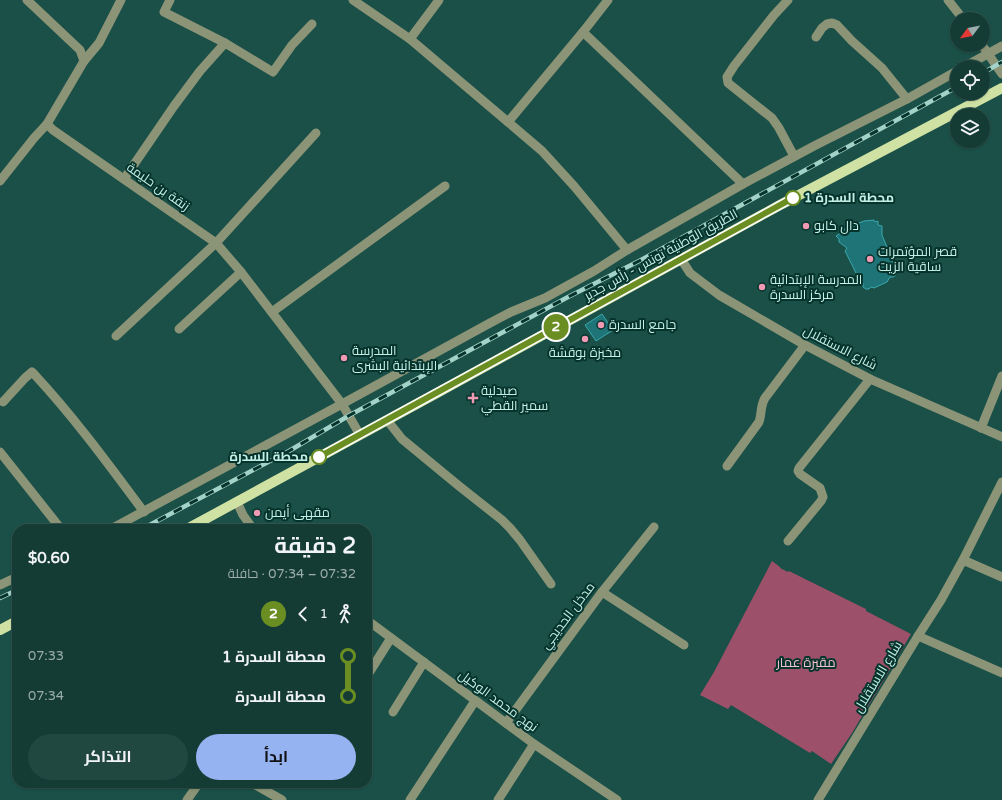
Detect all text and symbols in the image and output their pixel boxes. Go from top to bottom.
north arrow [950,12,990,52]
map controls [950,12,990,148]
button: locate [950,60,990,100]
button: layers [950,108,990,148]
street label: زنقة بن حليمة [123,159,193,215]
marker: محطة السدرة 1 [785,190,801,206]
place label: محطة السدرة 1 [804,190,894,206]
street label: الطريق الوطنية تونس - رأس جدير [580,205,741,305]
place label: دال كابو [814,218,859,234]
marker: دال كابو [801,221,811,231]
place label: قصر المؤتمرات ساقية الزيت [878,244,957,275]
marker: قصر المؤتمرات ساقية الزيت [865,254,875,264]
place label: المدرسة الإبتدائية مركز السدرة [770,272,862,303]
marker: المدرسة الإبتدائية مركز السدرة [757,282,767,292]
line badge: 2 [543,314,569,340]
place label: جامع السدرة [609,317,676,333]
text: 2 [552,318,560,335]
marker: جامع السدرة [596,320,606,330]
street label: شارع الاستقلال [800,323,880,373]
marker: مخبزة بوقشة [580,334,590,344]
place label: المدرسة الإبتدائية البشرى [352,343,437,374]
place label: مخبزة بوقشة [549,345,621,361]
marker: المدرسة الإبتدائية البشرى [339,353,349,363]
place label: صيدلية سمير القطي [481,383,548,416]
marker: صيدلية سمير القطي [468,393,478,403]
place label: محطة السدرة [229,449,308,465]
marker: محطة السدرة [311,449,327,465]
place label: مقهى أيمن [265,504,330,521]
marker: مقهى أيمن [252,508,262,518]
text: 2 دقيقة [274,533,356,559]
text: $0.60 [28,549,69,567]
text: 07:32 – 07:34 · حافلة [228,566,356,582]
street label: مدخل الحديجي [538,579,600,654]
icon: back [292,603,314,625]
icon: walk [334,603,356,625]
text: 2 [269,605,278,622]
text: 1 [320,606,328,622]
street label: شارع الاستقلال [850,638,906,716]
text: 07:33 [28,648,64,664]
text: محطة السدرة 1 [222,648,326,666]
park label: مقبرة عمار [775,655,836,671]
street label: نهج محمد الوكيل [455,667,541,735]
text: 07:34 [28,688,64,704]
text: محطة السدرة [235,688,326,706]
button: التذاكر [28,734,188,780]
button: ابدأ [196,734,356,780]

